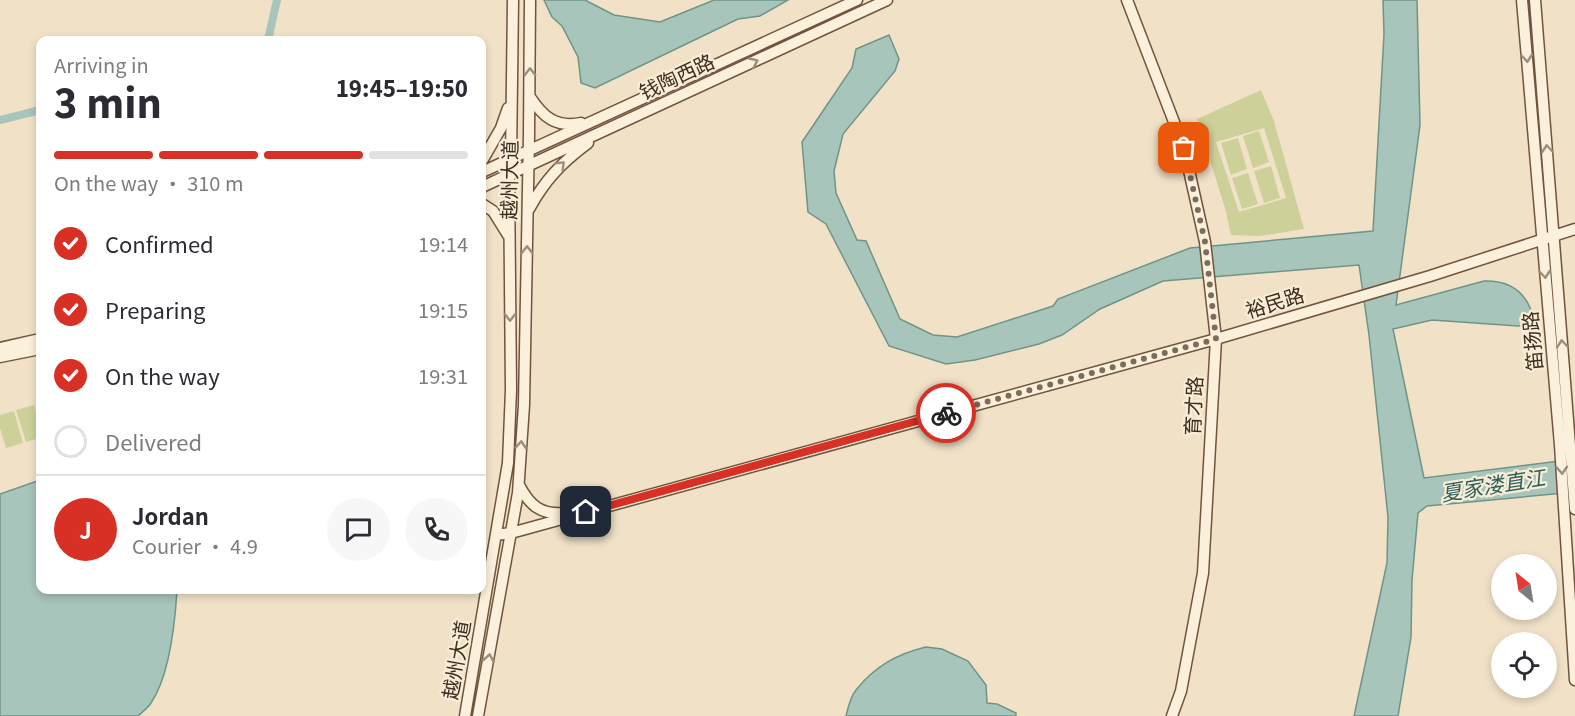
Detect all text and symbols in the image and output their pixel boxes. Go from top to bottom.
street label: 钱陶西路 [634,46,719,106]
text: Arriving in [54,50,149,79]
one-way arrow [1520,54,1533,63]
one-way arrow [747,57,758,69]
one-way arrow [524,67,536,76]
text: 19:45–19:50 [336,71,468,103]
text: 3 min [54,73,162,129]
pin [1158,122,1209,173]
icon: bag [1167,131,1200,164]
street label: 越州大道 [493,140,524,220]
one-way arrow [1540,145,1553,154]
one-way arrow [555,161,565,172]
text: On the way · 310 m [54,168,243,197]
icon: check [54,227,87,260]
text: Confirmed [105,227,214,259]
text: 19:14 [418,229,468,258]
one-way arrow [521,246,533,255]
one-way arrow [1539,269,1552,278]
street label: 裕民路 [1242,279,1307,324]
icon: check [54,293,87,326]
text: Preparing [105,293,205,325]
text: 19:15 [418,295,468,324]
street label: 笛扬路 [1514,310,1549,372]
one-way arrow [504,313,516,322]
one-way arrow [1556,339,1569,348]
icon: check [54,359,87,392]
text: On the way [105,359,220,391]
text: 19:31 [418,361,468,390]
street label: 育才路 [1176,375,1209,437]
courier [916,383,976,443]
icon: bike [930,397,963,430]
text: Delivered [105,425,202,457]
one-way arrow [514,441,527,450]
water label: 夏家溇直江 [1438,461,1549,507]
one-way arrow [1555,466,1568,475]
pin [560,486,611,537]
icon: home [569,495,602,528]
button: chat [327,498,390,561]
button: phone [405,498,468,561]
text: Jordan [132,499,209,531]
text: J [79,513,92,545]
text: Courier · 4.9 [132,531,258,560]
north arrow [1491,554,1557,620]
map controls [1491,554,1557,698]
street label: 越州大道 [434,618,477,702]
button: locate [1491,632,1557,698]
one-way arrow [482,654,495,664]

